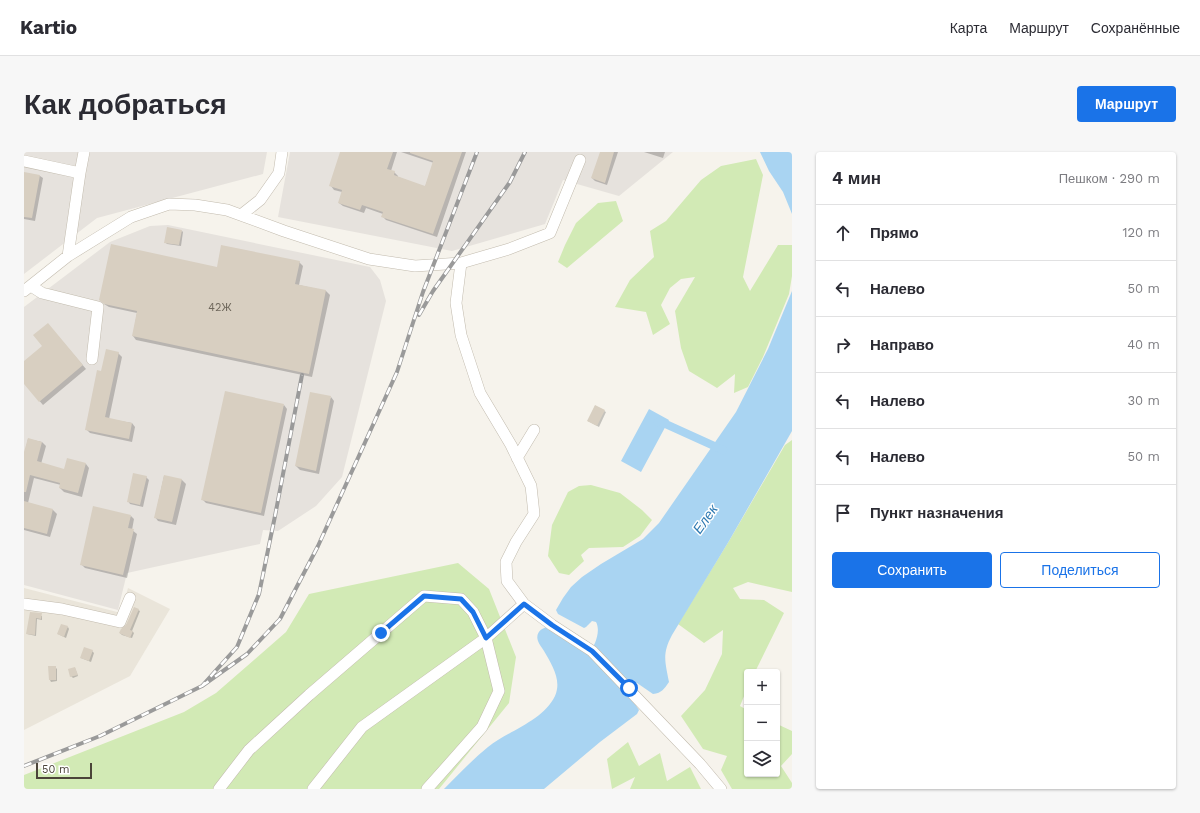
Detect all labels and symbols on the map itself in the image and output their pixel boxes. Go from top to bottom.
house number: 42Ж [208,301,232,314]
water label: Елек [689,500,721,537]
route end [372,624,390,642]
route start [620,679,638,697]
scale bar [36,761,92,780]

